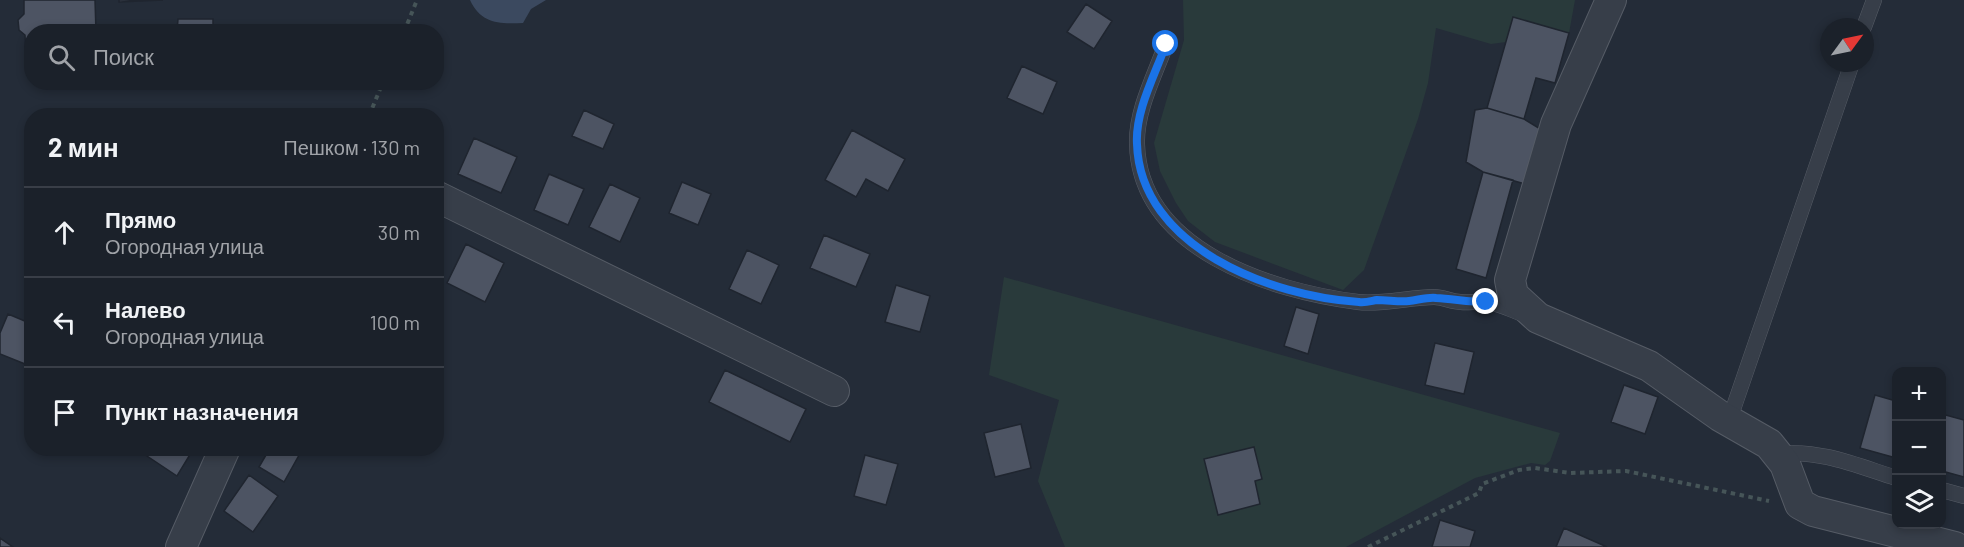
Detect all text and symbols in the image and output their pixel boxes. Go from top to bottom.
north arrow [1820,18,1874,72]
search box [24,24,444,90]
route start [1152,30,1178,56]
icon: search [45,41,78,74]
text: Поиск [93,43,154,69]
text: 2 мин [48,131,119,162]
text: Пешком · 130 m [283,135,420,159]
text: Прямо [105,206,176,232]
icon: ahead [48,216,81,249]
text: 30 m [378,220,420,244]
text: Огородная улица [105,234,264,258]
route end [1472,288,1498,314]
text: Налево [105,296,186,322]
icon: left [48,306,81,339]
text: 100 m [370,310,420,334]
text: Огородная улица [105,324,264,348]
map controls [1892,367,1946,529]
button: + [1892,367,1946,421]
icon: arrive [48,396,81,429]
text: Пункт назначения [105,398,299,424]
button: − [1892,421,1946,475]
button: layers [1892,475,1946,529]

